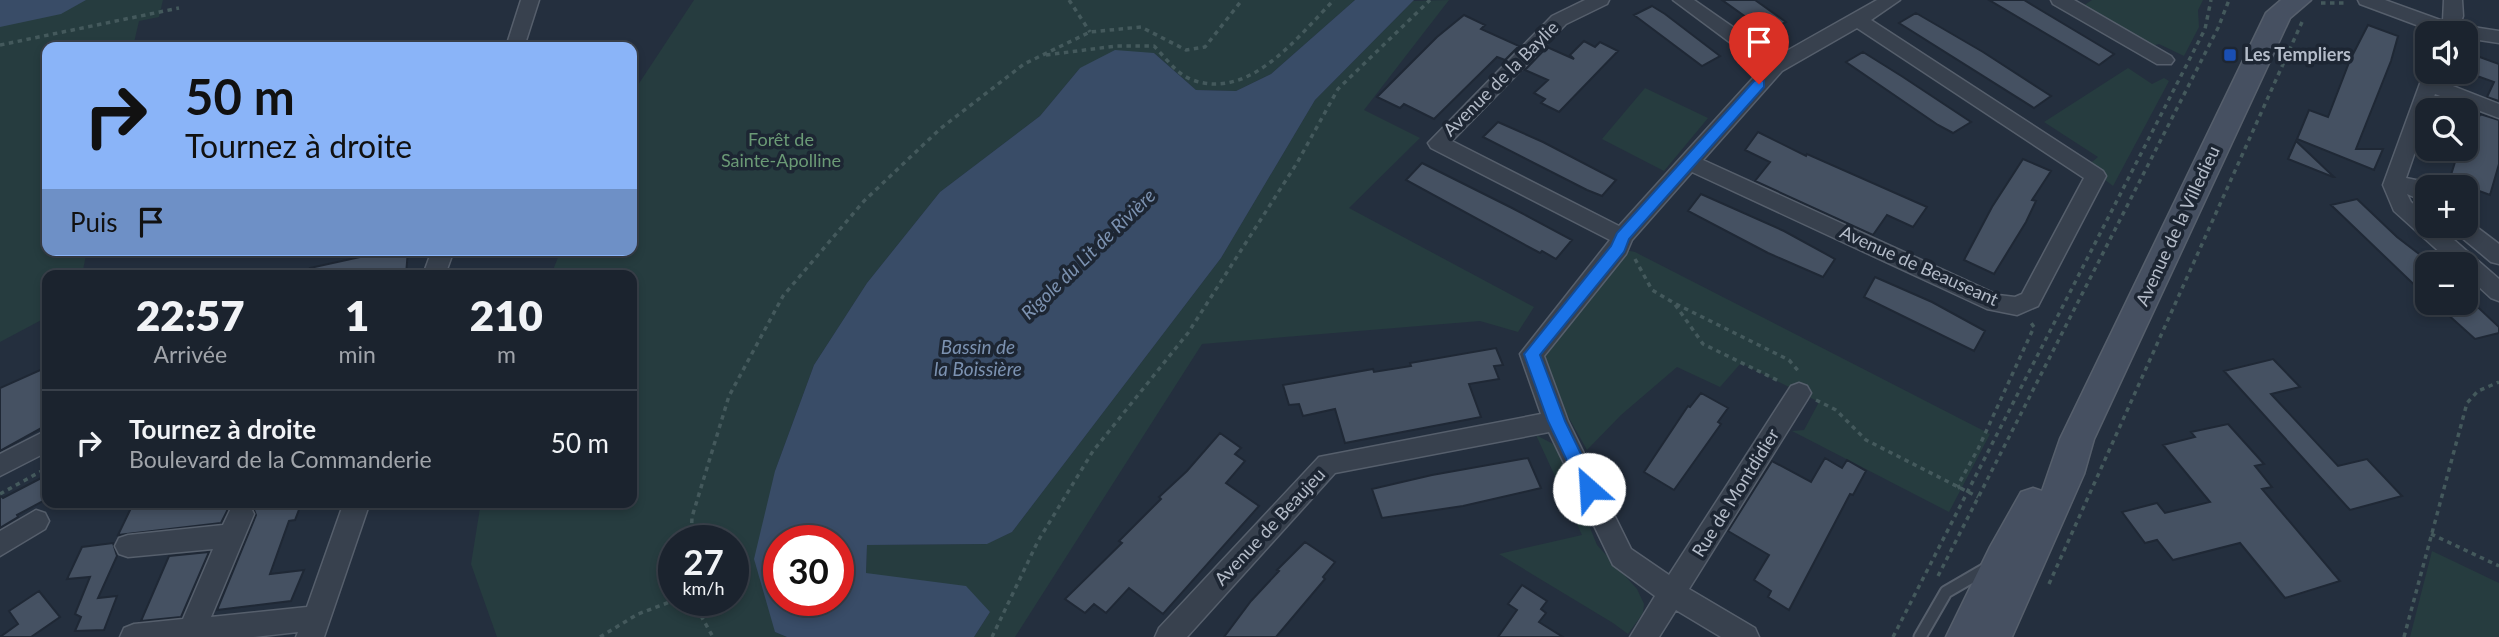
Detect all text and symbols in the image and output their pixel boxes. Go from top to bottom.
pin [1729,12.0,1789,84]
street label: Avenue de la Baylie [1438,16,1562,140]
map controls [2415,21,2478,315]
button: sound [2415,21,2478,84]
icon: arrive [1740,23,1778,61]
place label: Les Templiers [2244,43,2351,65]
marker: Les Templiers [2222,47,2238,63]
text: 50 m [185,67,295,125]
icon: right [70,70,161,161]
button: search [2415,98,2478,161]
text: Tournez à droite [185,126,412,165]
park label: Forêt de Sainte-Apolline [721,128,841,171]
street label: Avenue de la Villedieu [2130,142,2224,309]
button: + [2415,175,2478,238]
water label: Rigole du Lit de Rivière [1016,184,1160,324]
icon: arrive [132,203,170,241]
text: Puis [70,206,118,238]
street label: Avenue de Beauseant [1837,220,2002,310]
button: − [2415,252,2478,315]
text: 22:57 [136,290,245,340]
text: 1 [345,290,369,340]
text: 210 [470,290,543,340]
water label: Bassin de la Boissière [934,335,1022,380]
text: Arrivée [153,340,227,368]
text: min [339,340,376,368]
text: m [497,340,516,368]
text: Tournez à droite [129,413,316,445]
icon: right [70,424,108,462]
street label: Rue de Montdidier [1687,424,1784,561]
text: 50 m [551,427,609,459]
text: Boulevard de la Commanderie [129,445,432,473]
position arrow [1552,452,1626,526]
street label: Avenue de Beaujeu [1209,463,1329,589]
speed limit sign: 30 [763,525,854,616]
text: 27 [683,540,724,582]
text: km/h [682,577,725,599]

